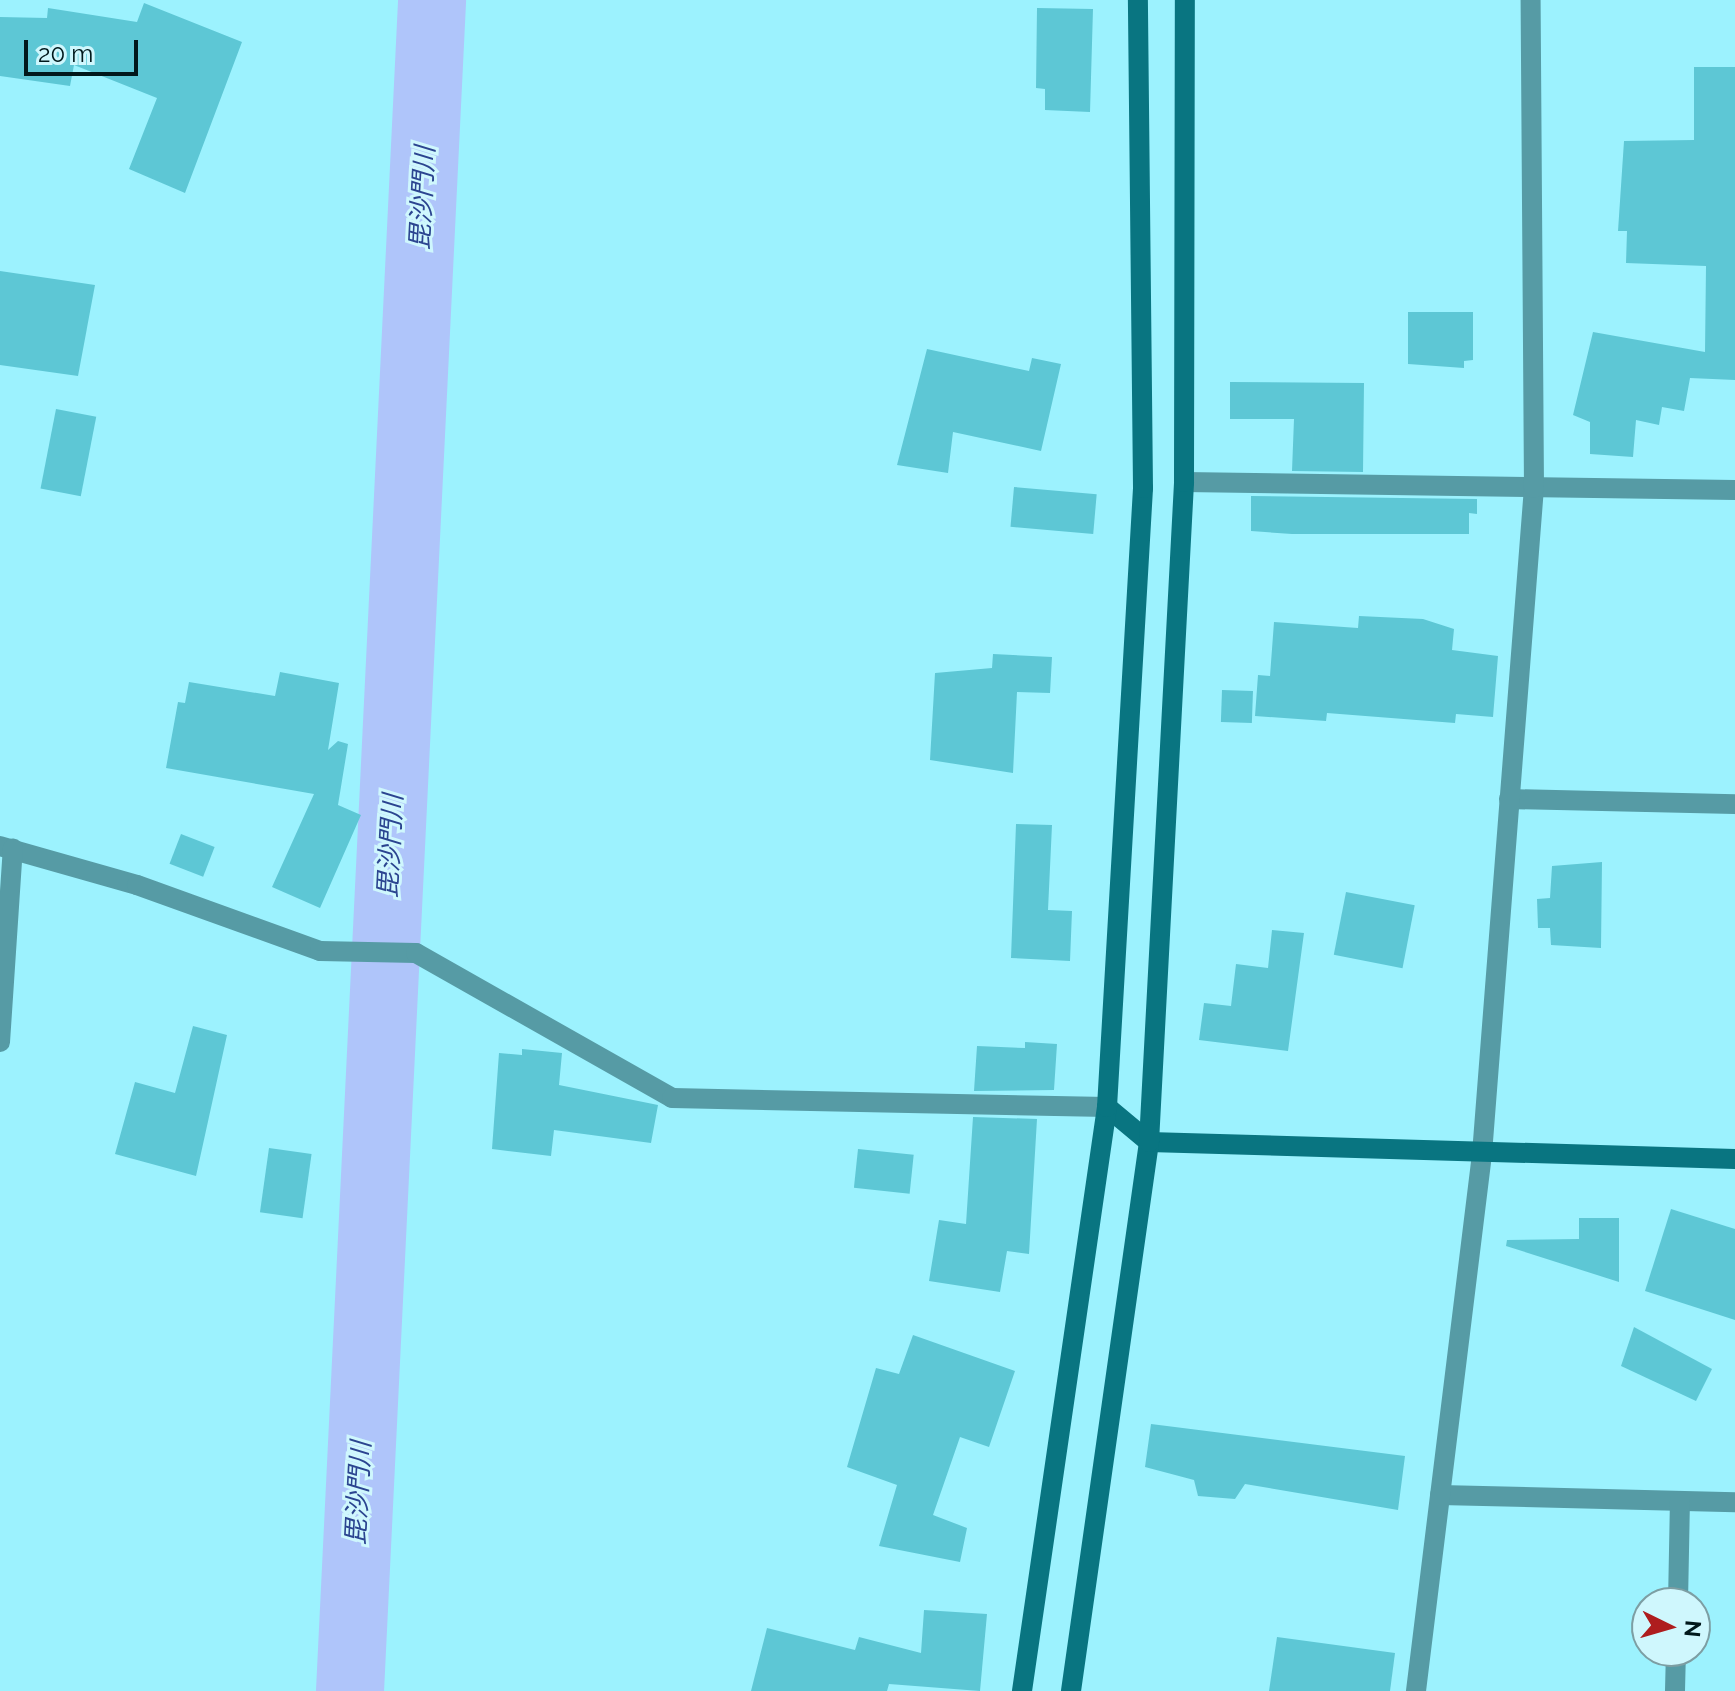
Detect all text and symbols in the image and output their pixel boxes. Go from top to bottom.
scale bar [28,24,142,74]
text: 20 m [38,39,93,68]
water label: 毘沙門川 [405,145,441,251]
water label: 毘沙門川 [373,793,409,899]
water label: 毘沙門川 [341,1440,377,1546]
north arrow [1631,1587,1711,1667]
text: N [1679,1619,1707,1638]

